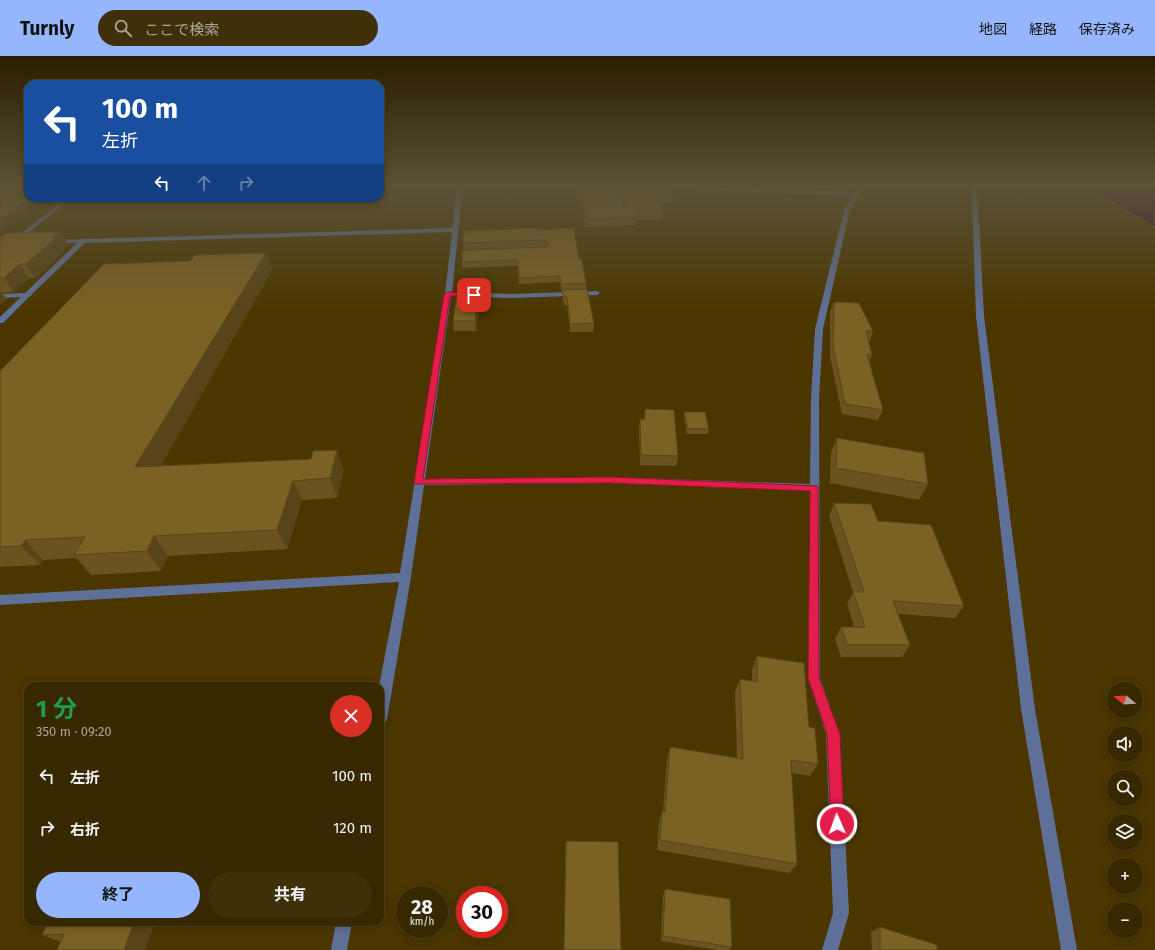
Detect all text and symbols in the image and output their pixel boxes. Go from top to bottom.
search box [98,10,378,46]
text: Turnly [20,17,74,40]
icon: search [112,17,134,39]
text: ここで検索 [144,21,219,39]
text: 地図 [979,21,1007,38]
text: 経路 [1029,21,1057,38]
text: 保存済み [1079,21,1135,38]
text: 100 m [102,92,178,125]
icon: left [36,96,88,148]
text: 左折 [102,130,138,152]
icon: left [151,172,173,194]
icon: ahead [193,172,215,194]
icon: right [235,172,257,194]
pin [457,278,491,312]
icon: arrive [463,284,485,306]
north arrow [1107,682,1143,718]
map controls [1107,682,1143,938]
text: 1 分 [36,695,77,723]
button: close [330,695,372,737]
text: 350 m · 09:20 [36,724,112,739]
button: sound [1107,726,1143,762]
icon: left [36,765,58,787]
text: 100 m [332,767,372,785]
text: 左折 [70,769,100,787]
button: search [1107,770,1143,806]
position arrow [816,803,858,845]
button: layers [1107,814,1143,850]
icon: right [36,817,58,839]
text: 120 m [333,819,372,837]
text: 右折 [70,821,100,839]
button: + [1107,858,1143,894]
button: 終了 [36,872,200,918]
button: 共有 [208,872,372,918]
speed limit sign: 30 [456,886,508,938]
text: 28 [411,895,433,919]
button: − [1107,902,1143,938]
text: km/h [410,916,434,928]

